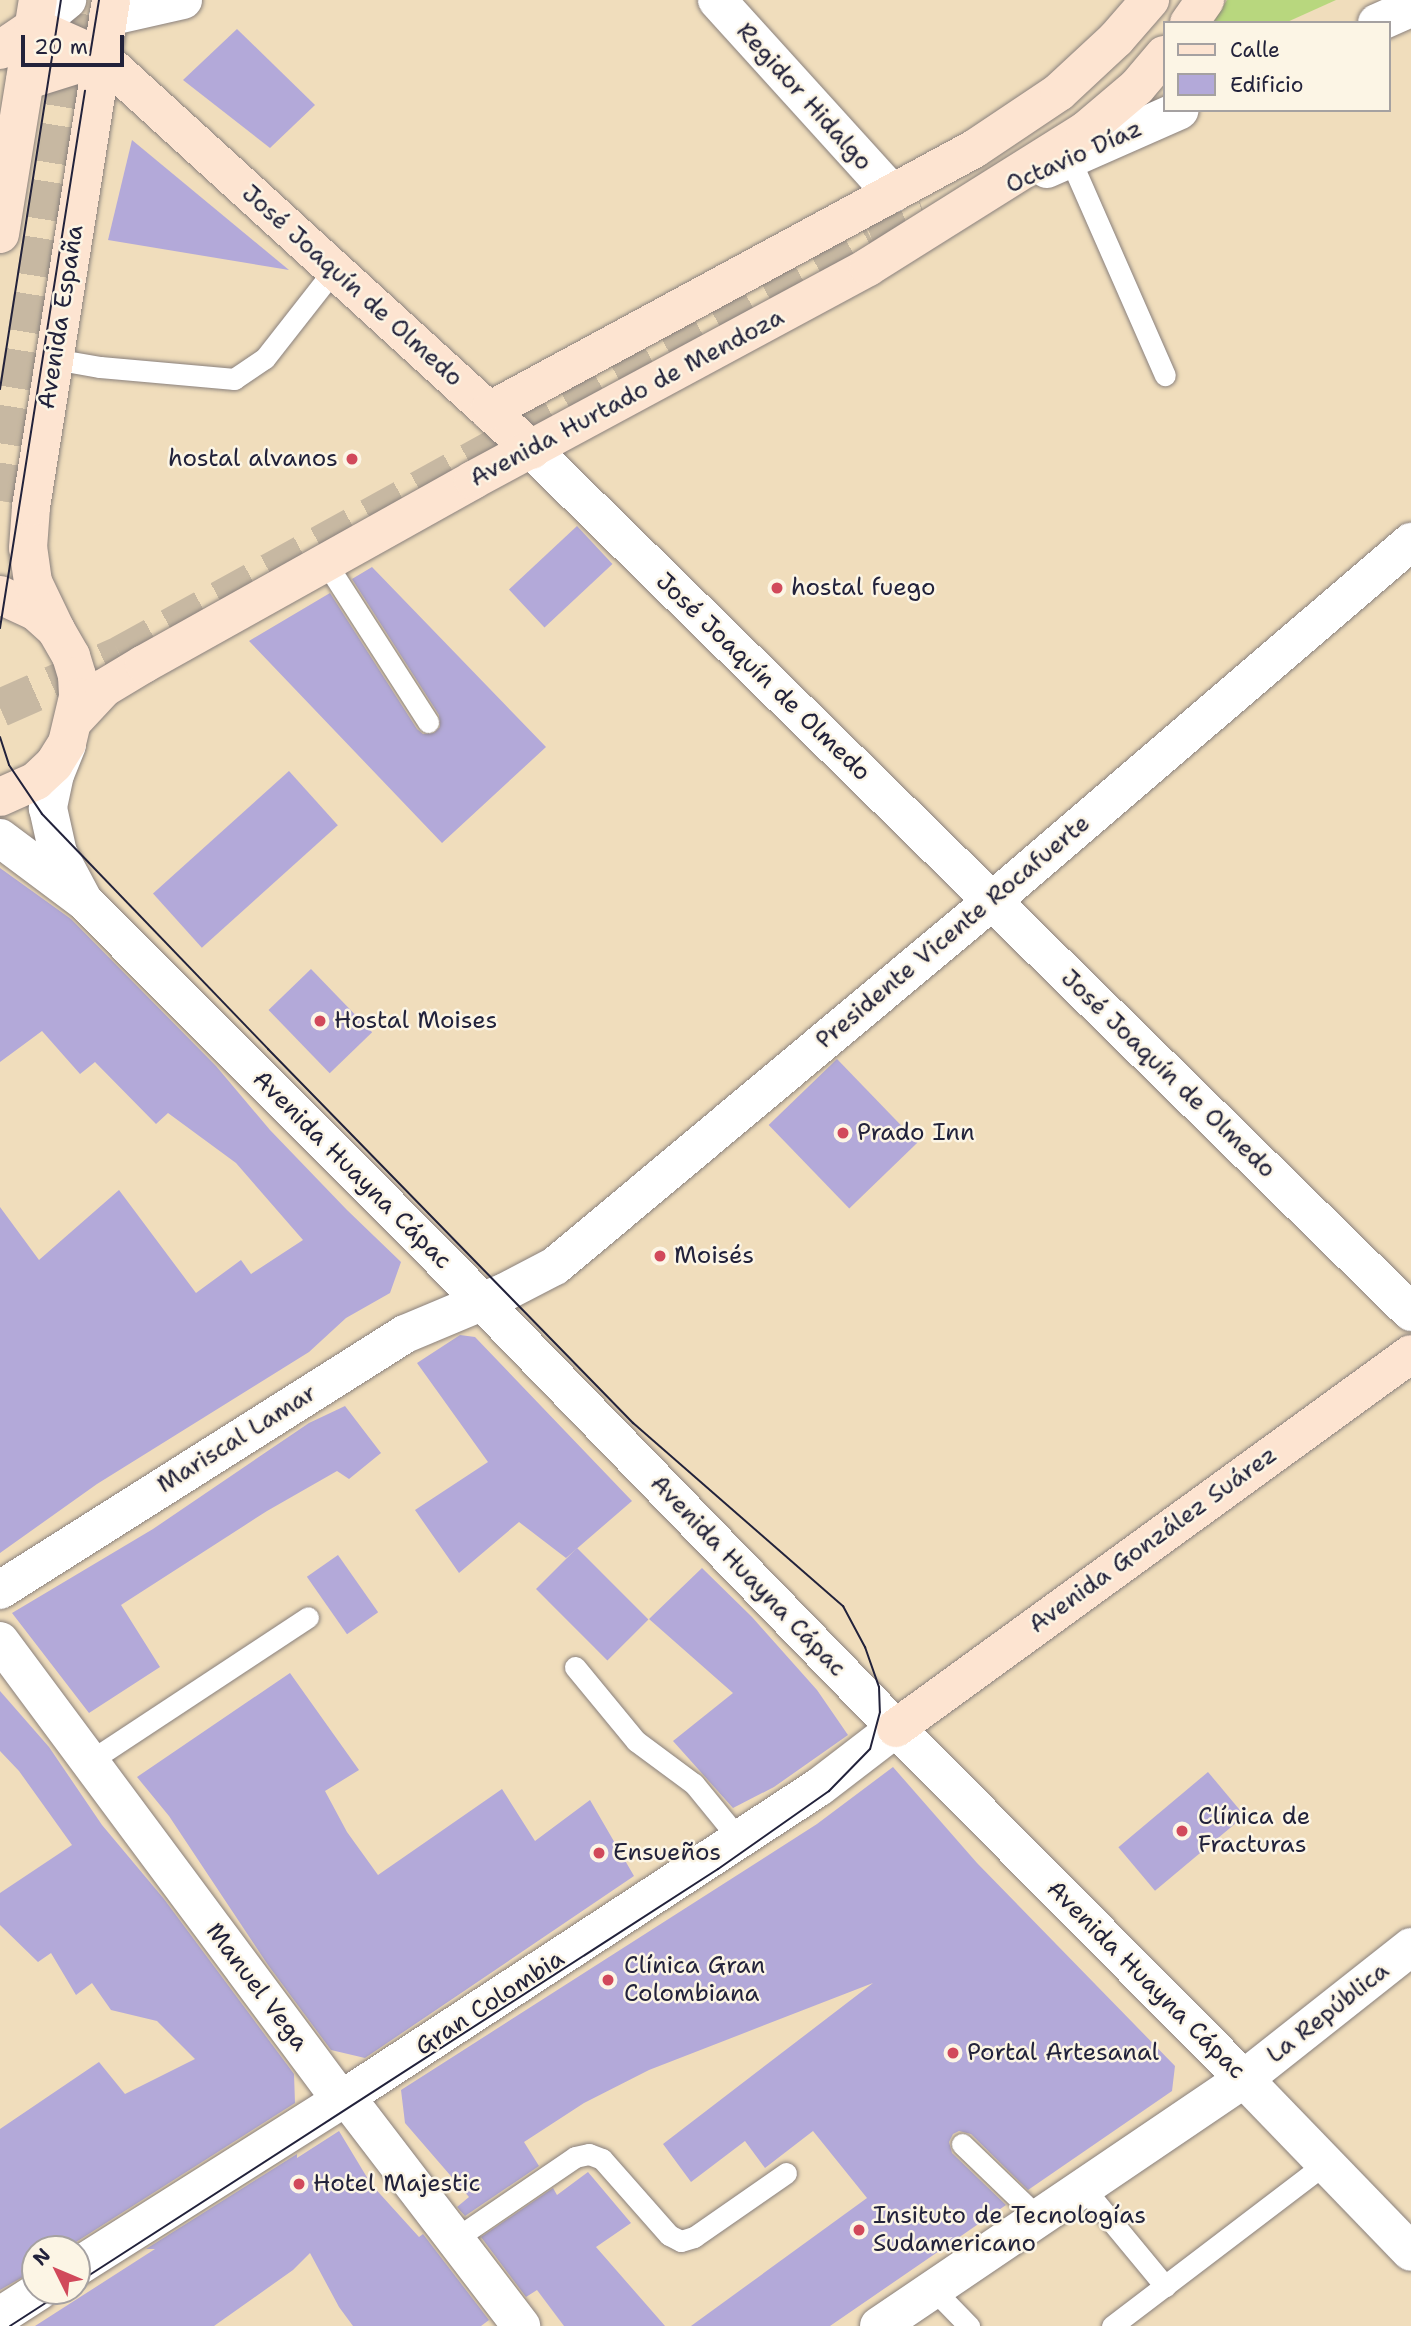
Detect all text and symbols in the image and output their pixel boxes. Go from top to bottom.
street label: Regidor Hidalgo [730,17,878,177]
scale bar [24,21,128,65]
legend [1162,21,1390,112]
text: 20 m [34,33,88,61]
text: Calle [1230,36,1280,64]
text: Edificio [1230,71,1303,99]
street label: Octavio Díaz [1001,114,1147,200]
street label: José Joaquín de Olmedo [236,179,468,393]
street label: Avenida España [32,223,90,411]
street label: Avenida Hurtado de Mendoza [465,303,789,493]
place label: hostal alvanos [168,445,338,473]
marker: hostal alvanos [344,451,360,467]
street label: José Joaquín de Olmedo [650,567,876,787]
place label: hostal fuego [791,574,936,602]
marker: hostal fuego [769,580,785,596]
street label: Presidente Vicente Rocafuerte [810,809,1096,1055]
street label: José Joaquín de Olmedo [1055,964,1281,1184]
place label: Hostal Moises [334,1007,497,1035]
marker: Hostal Moises [312,1013,328,1029]
street label: Avenida Huayna Cápac [247,1065,457,1275]
place label: Prado Inn [857,1119,975,1147]
marker: Prado Inn [835,1125,851,1141]
place label: Moisés [674,1242,754,1270]
marker: Moisés [652,1248,668,1264]
street label: Mariscal Lamar [152,1379,322,1499]
street label: Avenida González Suárez [1023,1440,1283,1640]
street label: Avenida Huayna Cápac [644,1469,852,1683]
place label: Clínica de Fracturas [1198,1803,1310,1859]
marker: Clínica de Fracturas [1172,1821,1192,1841]
place label: Ensueños [613,1839,721,1867]
marker: Ensueños [591,1845,607,1861]
street label: Avenida Huayna Cápac [1041,1875,1251,2085]
street label: Manuel Vega [200,1918,314,2056]
street label: Gran Colombia [410,1944,570,2062]
place label: Clínica Gran Colombiana [624,1952,765,2008]
street label: La República [1261,1956,1395,2070]
marker: Clínica Gran Colombiana [598,1970,618,1990]
place label: Portal Artesanal [967,2039,1159,2067]
marker: Portal Artesanal [945,2045,961,2061]
place label: Hotel Majestic [313,2170,480,2198]
marker: Hotel Majestic [291,2176,307,2192]
place label: Insituto de Tecnologías Sudamericano [873,2202,1146,2258]
marker: Insituto de Tecnologías Sudamericano [851,2222,867,2238]
north arrow [21,2235,91,2305]
text: N [27,2243,56,2271]

